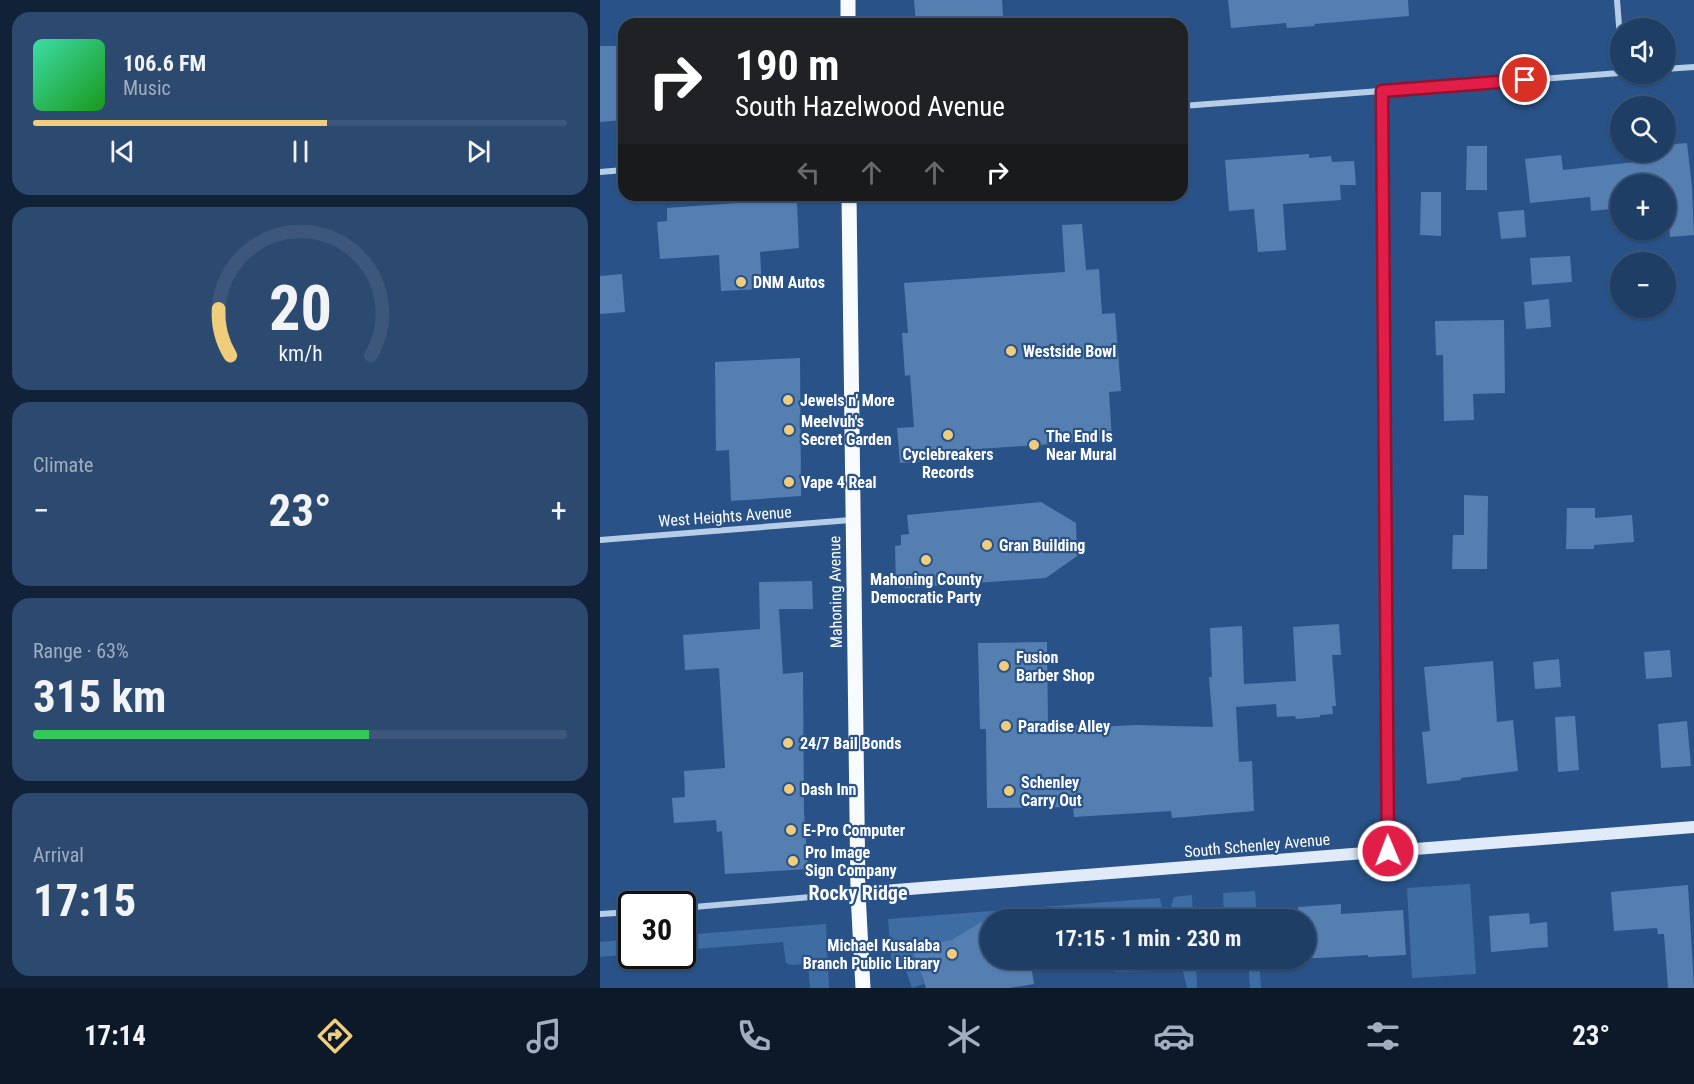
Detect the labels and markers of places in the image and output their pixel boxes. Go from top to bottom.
pin [1499,54,1550,105]
place label: DNM Autos [753,273,825,292]
marker: DNM Autos [734,275,748,289]
place label: Westside Bowl [1023,342,1116,361]
marker: Westside Bowl [1004,344,1018,358]
place label: Jewels n' More [800,391,895,410]
marker: Jewels n' More [781,393,795,407]
place label: Meelvuh's Secret Garden [801,412,892,449]
marker: Meelvuh's Secret Garden [782,423,796,437]
place label: The End Is Near Mural [1046,427,1117,464]
marker: Cyclebreakers Records [941,428,955,442]
marker: The End Is Near Mural [1027,438,1041,452]
place label: Cyclebreakers Records [902,445,994,482]
place label: Vape 4 Real [801,473,877,492]
marker: Vape 4 Real [782,475,796,489]
place label: Gran Building [999,536,1085,555]
marker: Gran Building [980,538,994,552]
marker: Mahoning County Democratic Party [919,553,933,567]
place label: Mahoning County Democratic Party [870,570,982,607]
place label: Fusion Barber Shop [1016,648,1095,685]
marker: Fusion Barber Shop [997,659,1011,673]
place label: Paradise Alley [1018,717,1110,736]
marker: Paradise Alley [999,719,1013,733]
place label: 24/7 Bail Bonds [800,734,902,753]
marker: 24/7 Bail Bonds [781,736,795,750]
place label: Schenley Carry Out [1021,773,1082,810]
place label: Dash Inn [801,780,857,799]
marker: Dash Inn [782,782,796,796]
marker: Schenley Carry Out [1002,784,1016,798]
place label: E-Pro Computer [803,821,905,840]
marker: E-Pro Computer [784,823,798,837]
place label: Pro Image Sign Company [805,843,897,880]
marker: Pro Image Sign Company [786,854,800,868]
place label: Michael Kusalaba Branch Public Library [803,936,940,973]
marker: Michael Kusalaba Branch Public Library [945,947,959,961]

